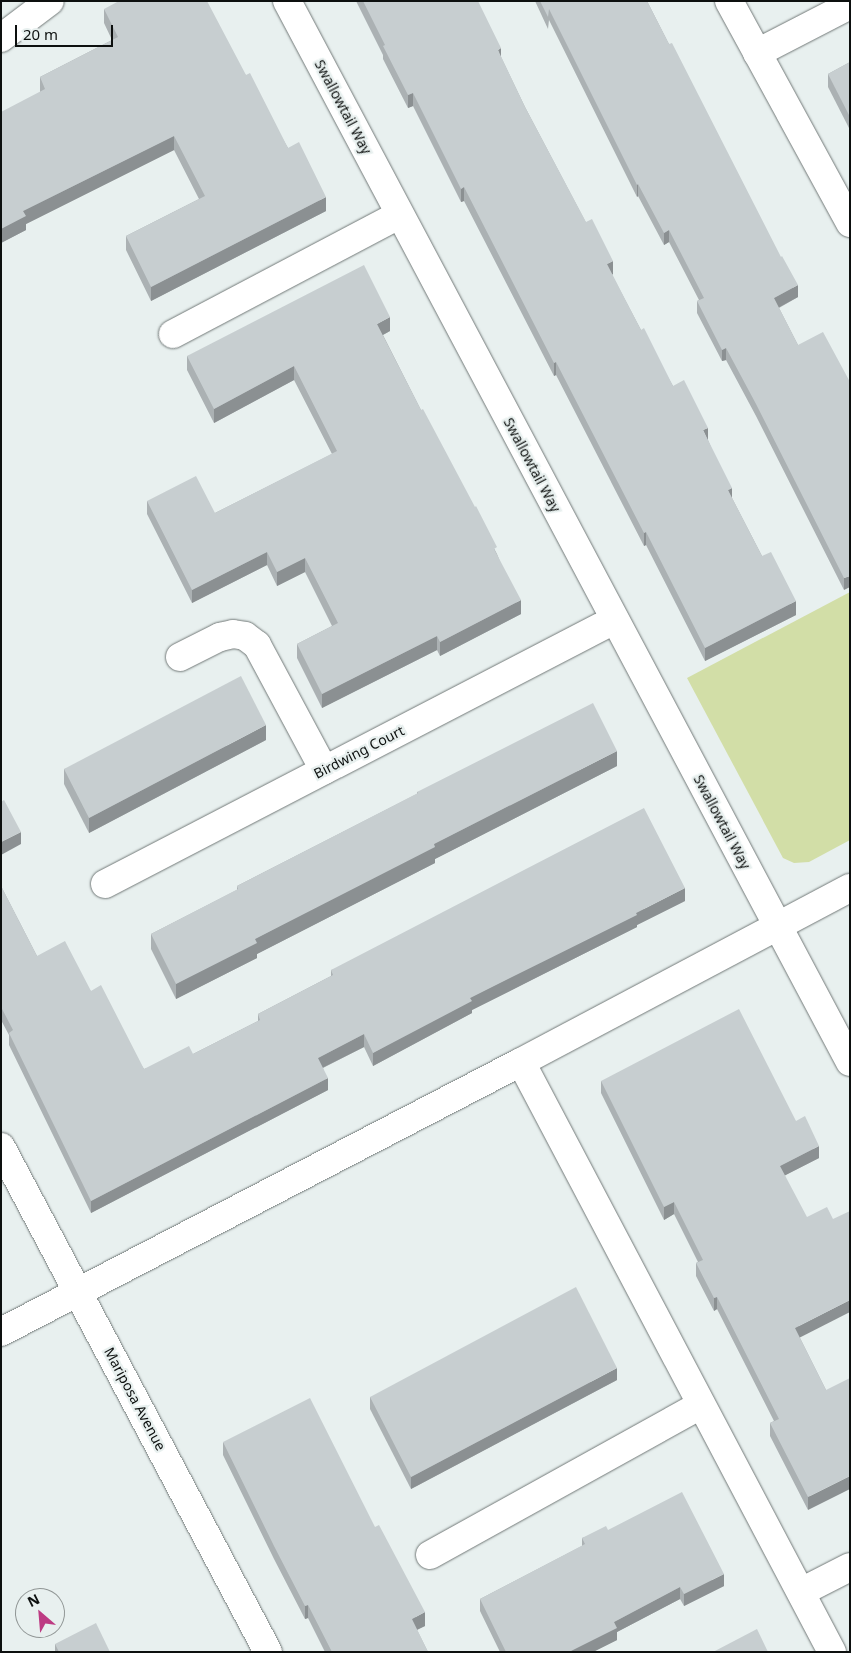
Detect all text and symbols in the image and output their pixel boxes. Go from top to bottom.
scale bar [18,15,115,47]
text: 20 m [23,24,58,44]
street label: Swallowtail Way [311,57,375,157]
street label: Swallowtail Way [500,415,564,515]
street label: Birdwing Court [311,722,407,782]
street label: Swallowtail Way [690,772,754,872]
street label: Mariposa Avenue [101,1345,169,1453]
north arrow [15,1588,65,1638]
text: N [24,1589,43,1611]

